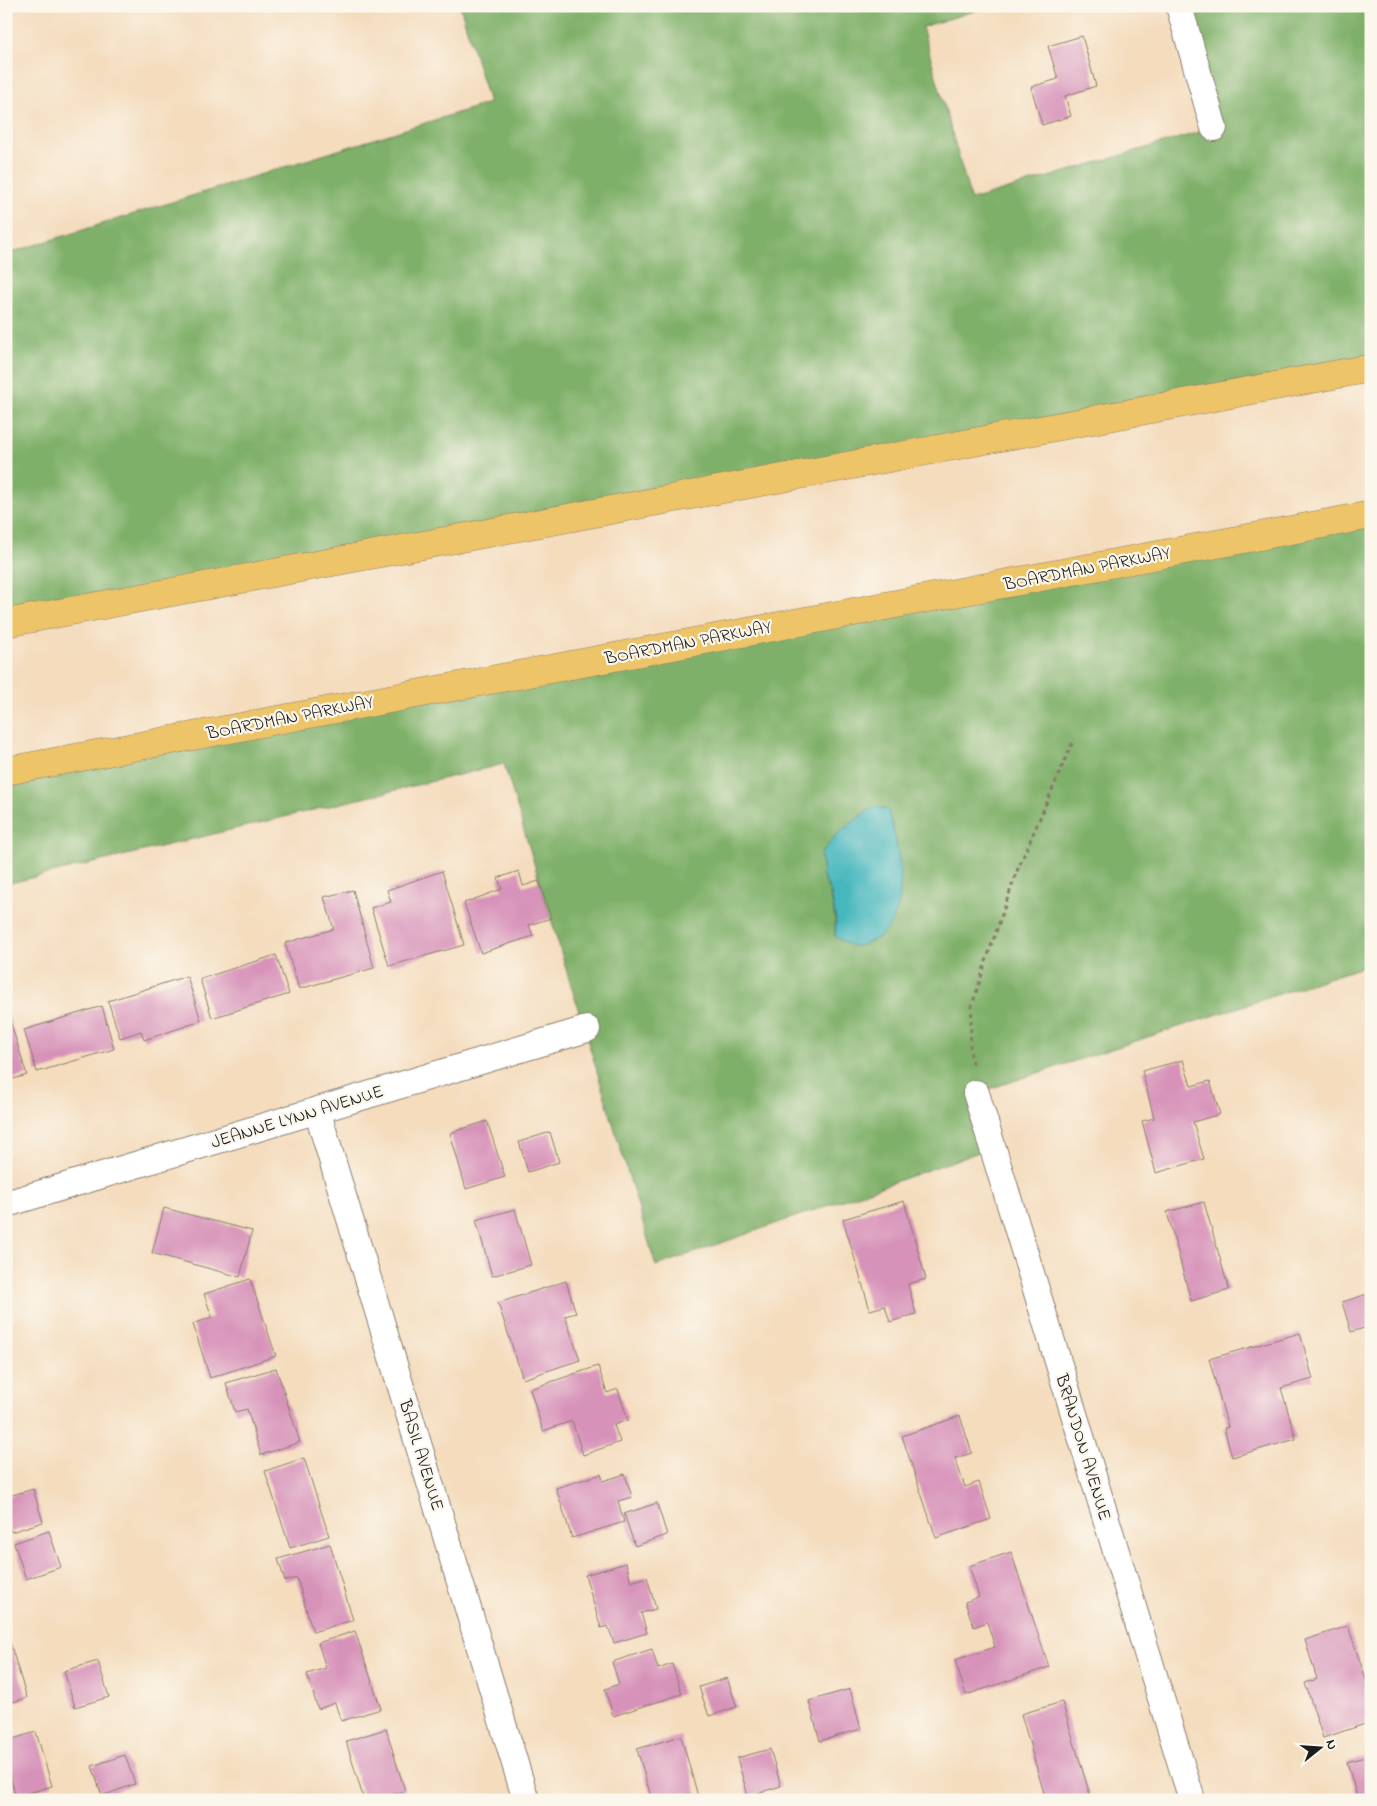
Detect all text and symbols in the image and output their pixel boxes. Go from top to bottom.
street label: BOARDMAN PARKWAY [1001,541,1174,599]
street label: BOARDMAN PARKWAY [602,615,775,673]
street label: BOARDMAN PARKWAY [204,690,377,748]
street label: JEANNE LYNN AVENUE [208,1079,387,1157]
street label: BRANDON AVENUE [1047,1370,1117,1524]
street label: BASIL AVENUE [391,1396,449,1514]
north arrow [1294,1724,1344,1774]
text: N [1320,1737,1342,1752]

